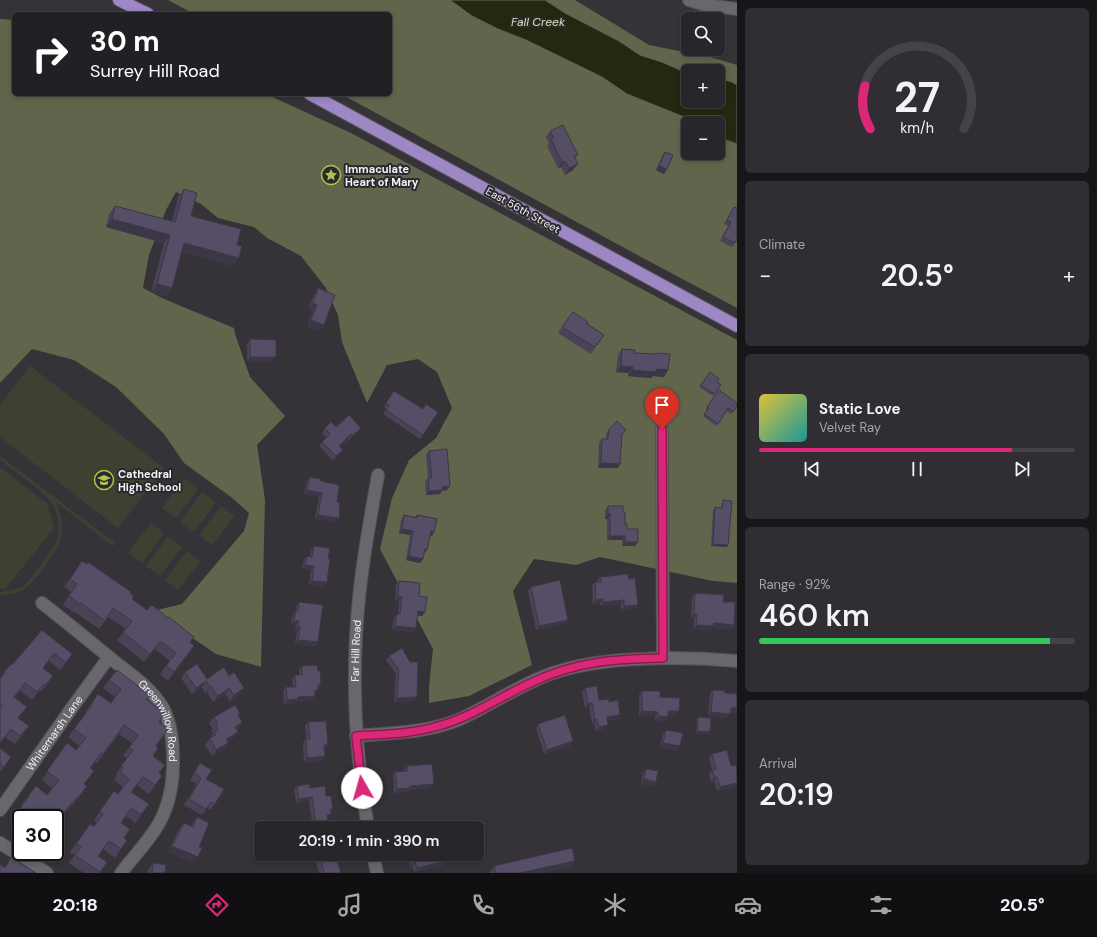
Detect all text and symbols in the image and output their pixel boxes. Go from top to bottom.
map controls [681,12,725,160]
button: search [681,12,725,56]
water label: Fall Creek [511,14,566,30]
text: 30 m [90,23,160,60]
icon: right [24,28,76,80]
text: Surrey Hill Road [90,59,220,83]
button: + [681,64,725,108]
text: 27 [894,70,940,124]
button: − [681,116,725,160]
text: km/h [900,118,934,136]
place label: Immaculate Heart of Mary [345,162,419,189]
place icon: Immaculate Heart of Mary [320,164,342,186]
street label: East 56th Street [483,184,563,236]
text: Climate [759,236,805,253]
text: 20.5° [880,256,954,295]
text: − [759,261,771,290]
text: + [1063,261,1075,290]
pin [645,388,679,429]
icon: arrive [651,394,673,416]
text: Static Love [819,399,900,419]
text: Velvet Ray [819,419,881,436]
icon: previous [801,458,823,480]
icon: pause [906,458,928,480]
icon: next [1011,458,1033,480]
place label: Cathedral High School [118,467,181,494]
school or university icon: Cathedral High School [93,469,115,491]
text: Range · 92% [759,576,831,593]
text: 460 km [759,596,870,635]
street label: Far Hill Road [348,619,364,682]
street label: Greenwillow Road [135,677,180,762]
street label: Whitemarsh Lane [23,693,86,774]
text: Arrival [759,755,797,772]
position arrow [341,767,383,809]
text: 20:19 [759,775,834,814]
speed limit sign: 30 [12,809,64,861]
text: 20:19 · 1 min · 390 m [299,831,439,851]
icon: directions [203,891,231,919]
icon: music [336,891,364,919]
icon: phone [469,891,497,919]
icon: climate [601,891,629,919]
icon: car [734,891,762,919]
icon: filters [867,891,895,919]
text: 20:18 [52,893,98,917]
text: 20.5° [1000,893,1044,917]

